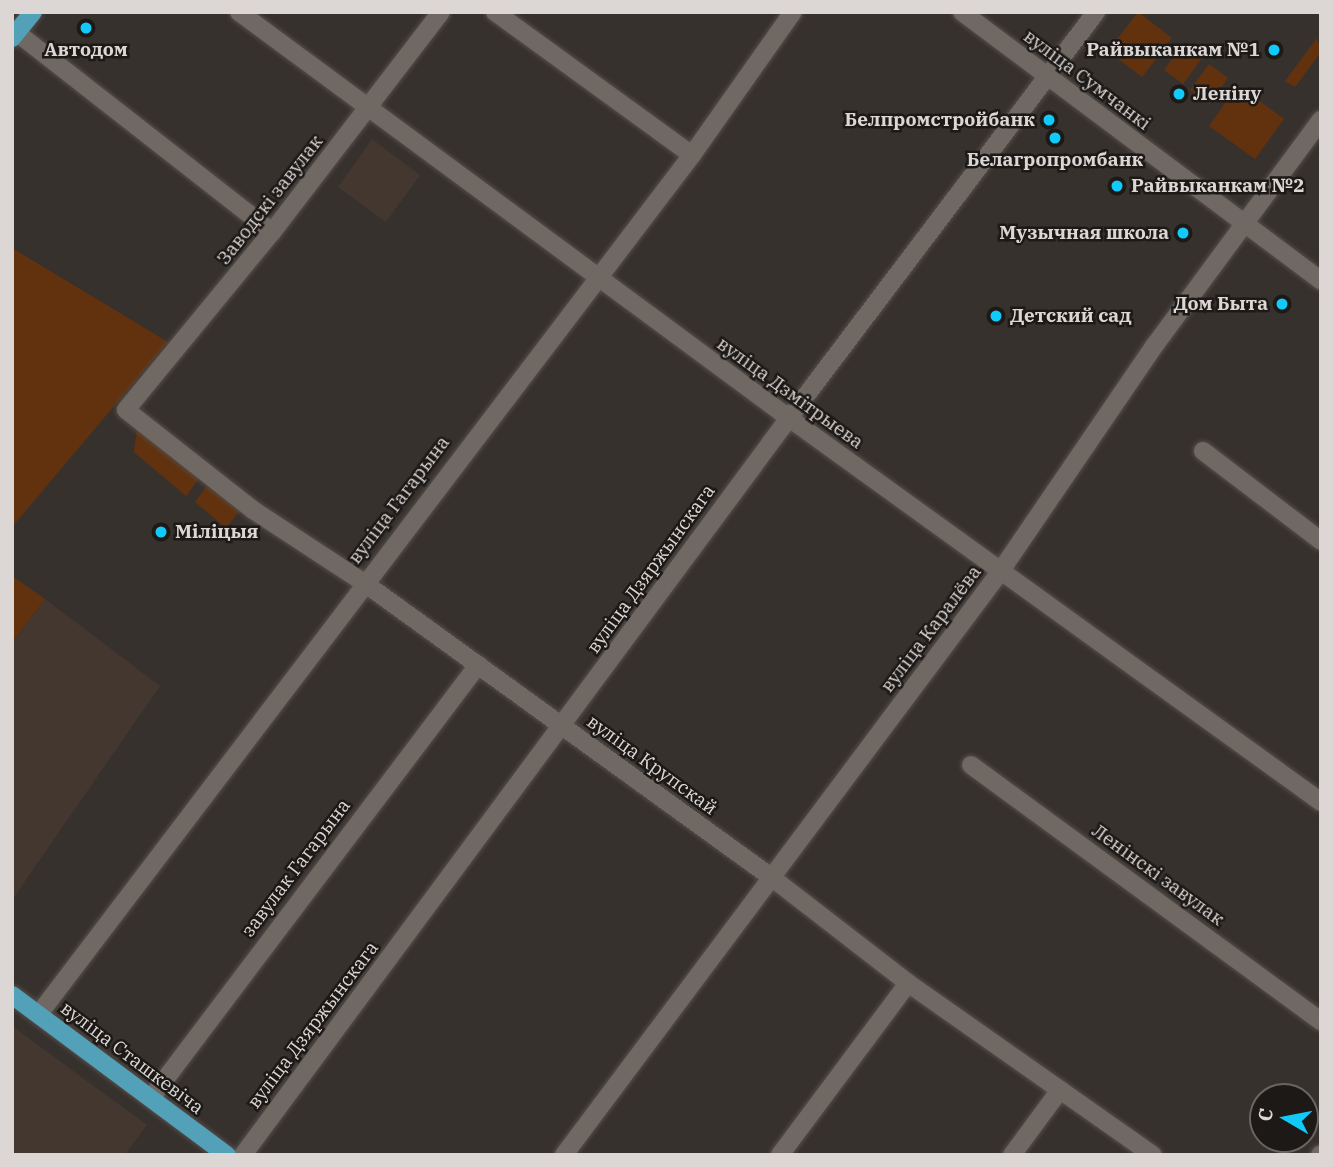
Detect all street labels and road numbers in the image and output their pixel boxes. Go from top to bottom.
street label: вуліца Сумчанкі [1019,25,1155,135]
street label: Заводскі завулак [212,131,328,269]
street label: вуліца Дзмітрыева [712,332,868,454]
street label: вуліца Гагарына [344,432,454,568]
street label: вуліца Дзяржынскага [582,480,720,658]
street label: вуліца Каралёва [876,561,986,697]
street label: вуліца Крупскай [582,710,722,820]
street label: завулак Гагарына [237,795,355,941]
street label: Ленінскі завулак [1087,819,1229,931]
street label: вуліца Дзяржынскага [243,937,383,1113]
street label: вуліца Сташкевіча [56,997,208,1119]

